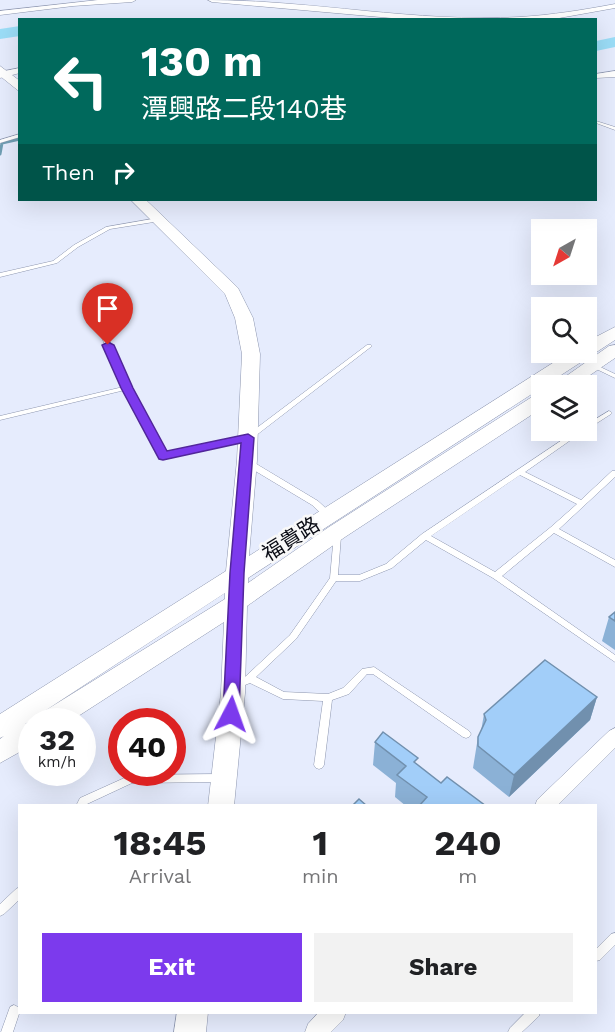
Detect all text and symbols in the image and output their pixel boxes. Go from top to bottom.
text: 130 m [141,37,263,86]
icon: left [42,42,120,120]
text: 潭興路二段140巷 [141,93,347,125]
icon: right [107,156,140,189]
text: Then [42,160,95,185]
north arrow [531,219,597,285]
map controls [531,219,597,441]
pin [82,283,133,345]
icon: arrive [91,292,124,325]
button: search [531,297,597,363]
button: layers [531,375,597,441]
street label: 福貴路 [257,511,324,566]
position arrow [199,682,263,746]
speed limit sign: 40 [108,708,186,786]
text: 32 [39,722,75,757]
text: km/h [38,753,76,771]
text: 18:45 [113,822,207,864]
text: 1 [313,822,328,864]
text: 240 [434,822,502,864]
text: Arrival [129,864,191,888]
text: min [302,864,339,888]
text: m [458,864,477,888]
button: Exit [42,933,302,1002]
button: Share [314,933,573,1002]

